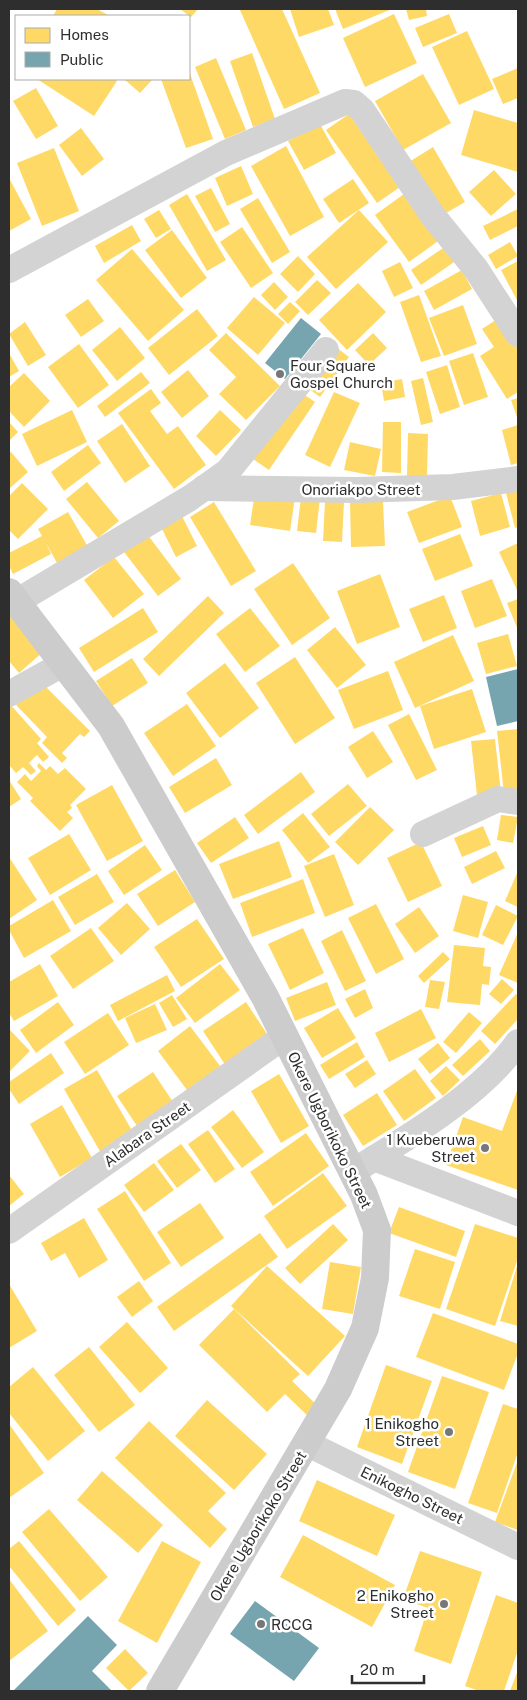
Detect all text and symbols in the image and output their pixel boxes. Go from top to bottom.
legend [15,15,190,80]
text: Homes [60,26,109,43]
text: Public [60,51,104,68]
place label: Four Square Gospel Church [290,357,393,391]
marker: Four Square Gospel Church [274,368,286,380]
street label: Onoriakpo Street [301,481,421,498]
street label: Okere Ugborikoko Street [285,1049,375,1211]
street label: Alabara Street [100,1098,194,1170]
place label: 1 Kueberuwa Street [386,1131,475,1165]
marker: 1 Kueberuwa Street [479,1142,491,1154]
place label: 1 Enikogho Street [365,1415,439,1449]
marker: 1 Enikogho Street [443,1426,455,1438]
street label: Okere Ugborikoko Street [206,1448,310,1604]
street label: Enikogho Street [358,1463,466,1527]
place label: 2 Enikogho Street [357,1587,434,1621]
marker: 2 Enikogho Street [438,1598,450,1610]
place label: RCCG [271,1616,313,1633]
marker: RCCG [255,1618,267,1630]
scale bar [352,1652,424,1684]
text: 20 m [360,1661,395,1678]

